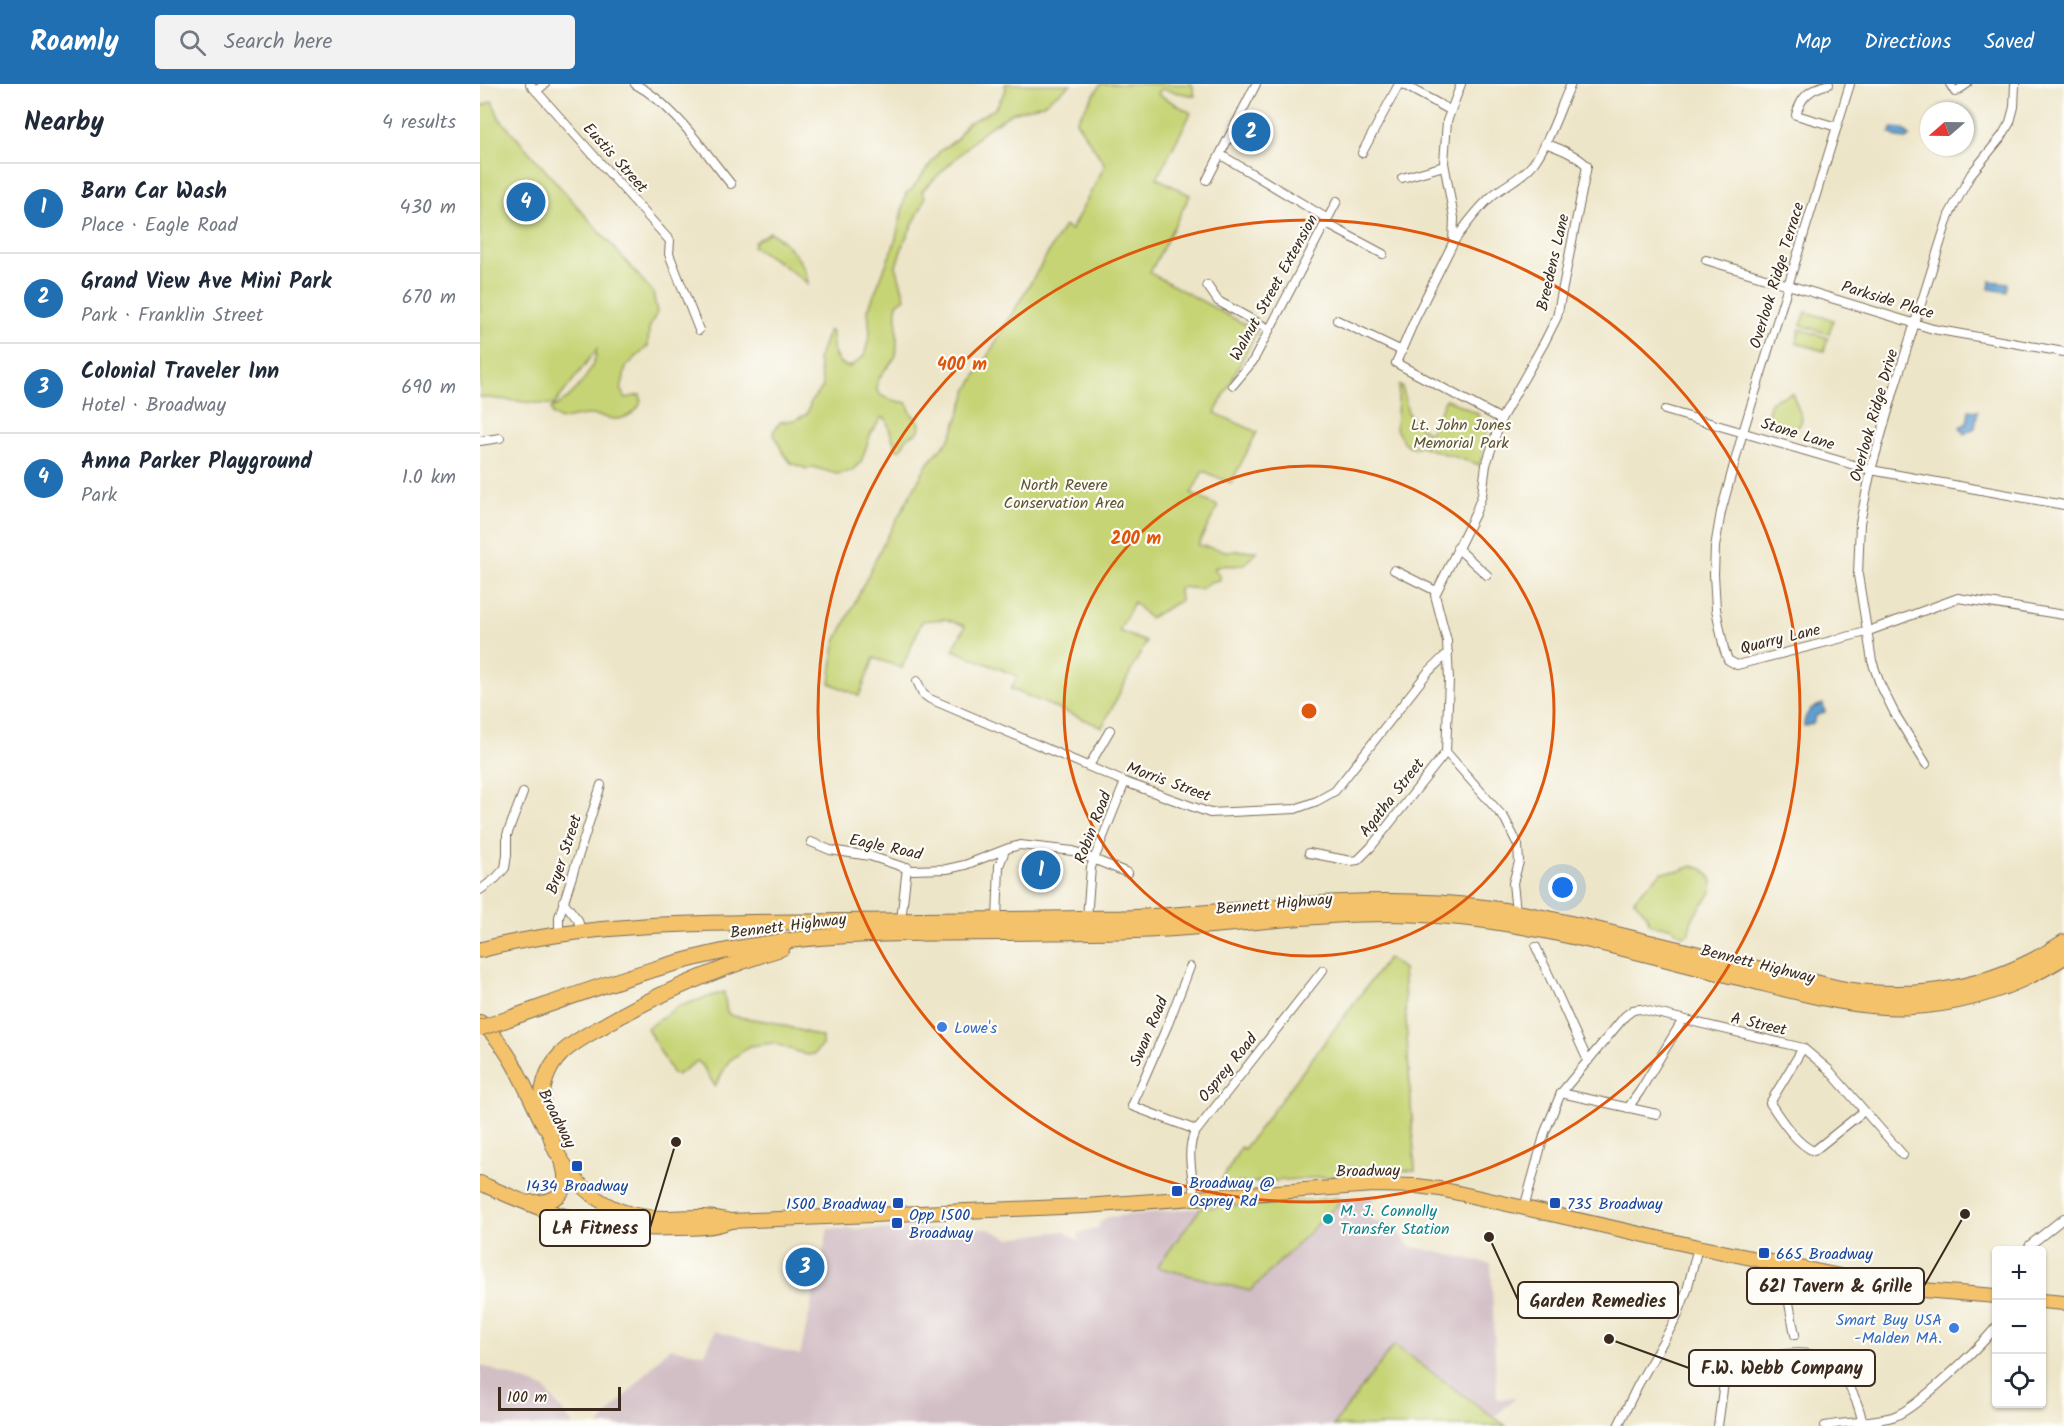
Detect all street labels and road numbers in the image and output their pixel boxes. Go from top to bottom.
street label: Eustis Street [576,117,654,200]
street label: Overlook Ridge Terrace [1743,199,1812,352]
street label: Walnut Street Extension [1224,210,1325,366]
street label: Breedens Lane [1530,211,1577,313]
street label: Parkside Place [1838,274,1937,326]
street label: Overlook Ridge Drive [1844,346,1905,485]
street label: Stone Lane [1758,411,1838,458]
street label: Quarry Lane [1738,617,1823,661]
street label: Agatha Street [1353,753,1431,843]
street label: Morris Street [1123,756,1215,809]
street label: Robin Road [1068,787,1119,867]
street label: Bryer Street [540,811,589,898]
street label: Eagle Road [847,828,926,868]
street label: Bennett Highway [1215,887,1334,922]
street label: Bennett Highway [729,907,848,946]
street label: Bennett Highway [1698,938,1818,991]
street label: Swan Road [1123,992,1176,1070]
street label: A Street [1728,1006,1790,1043]
street label: Osprey Road [1192,1027,1265,1108]
street label: Broadway [531,1084,583,1153]
street label: Broadway [1336,1158,1401,1185]

